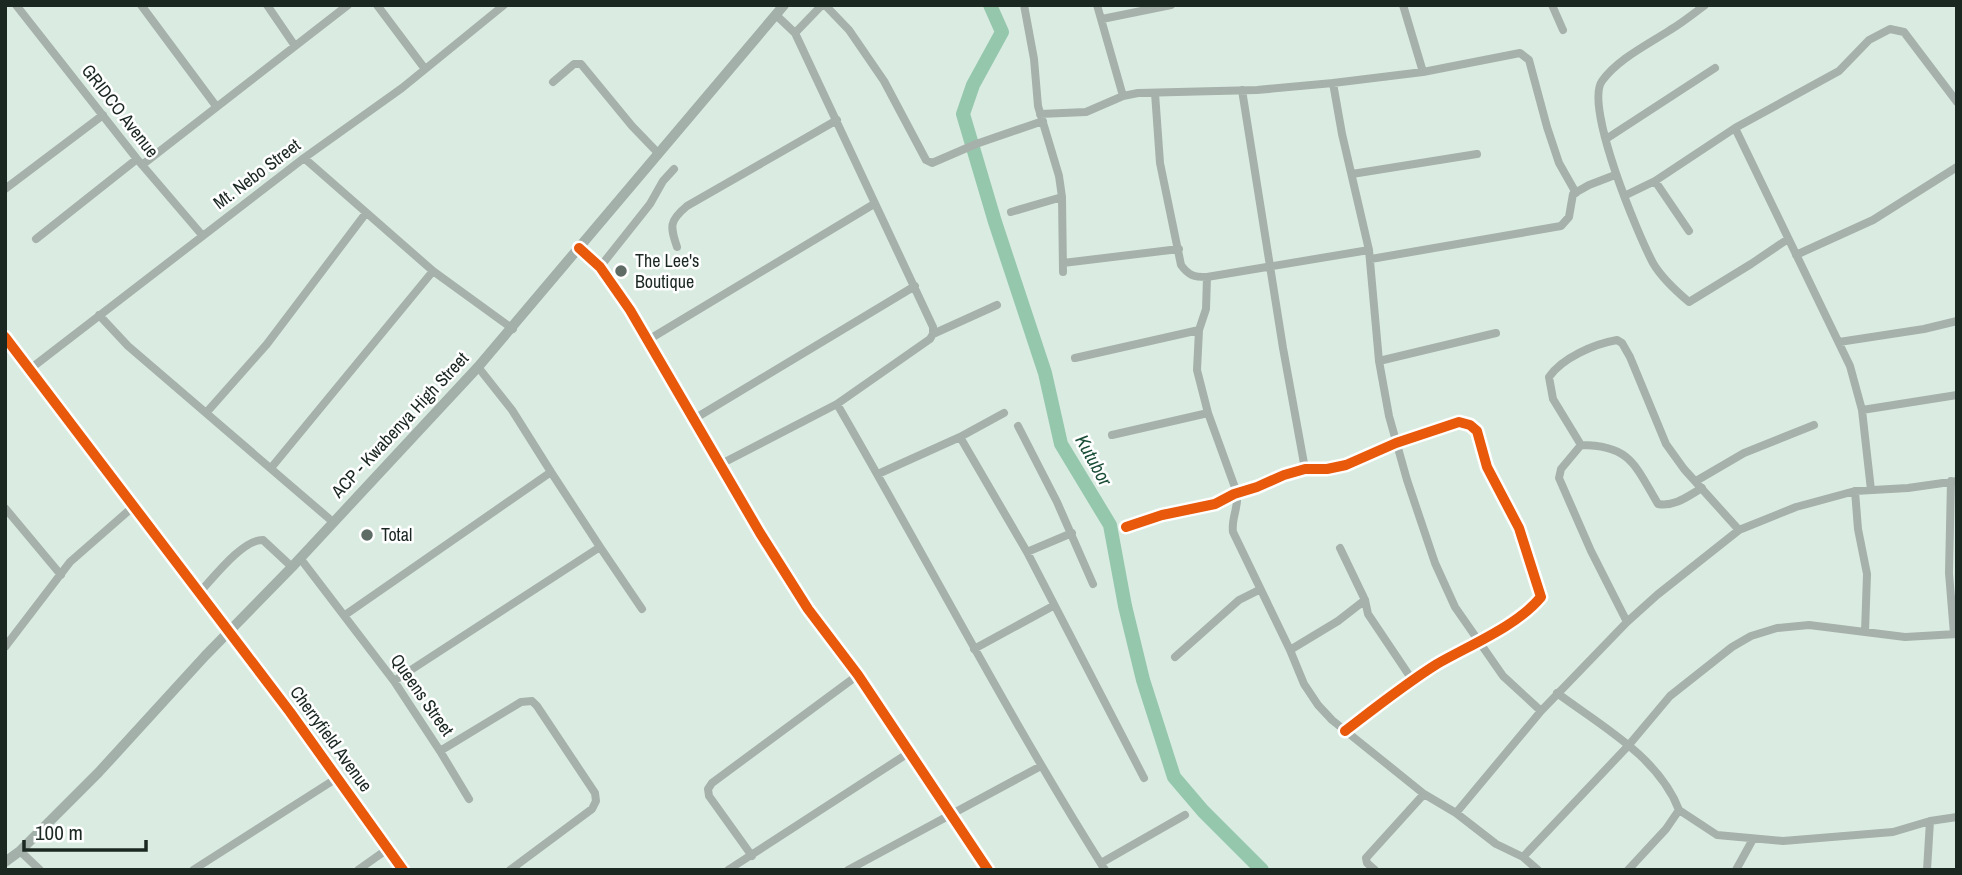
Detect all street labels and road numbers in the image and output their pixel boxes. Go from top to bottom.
street label: GRIDCO Avenue [76,59,165,163]
street label: Mt. Nebo Street [208,133,306,215]
street label: ACP - Kwabenya High Street [325,346,474,504]
street label: Queens Street [385,649,460,741]
street label: Cherryfield Avenue [284,681,378,797]

